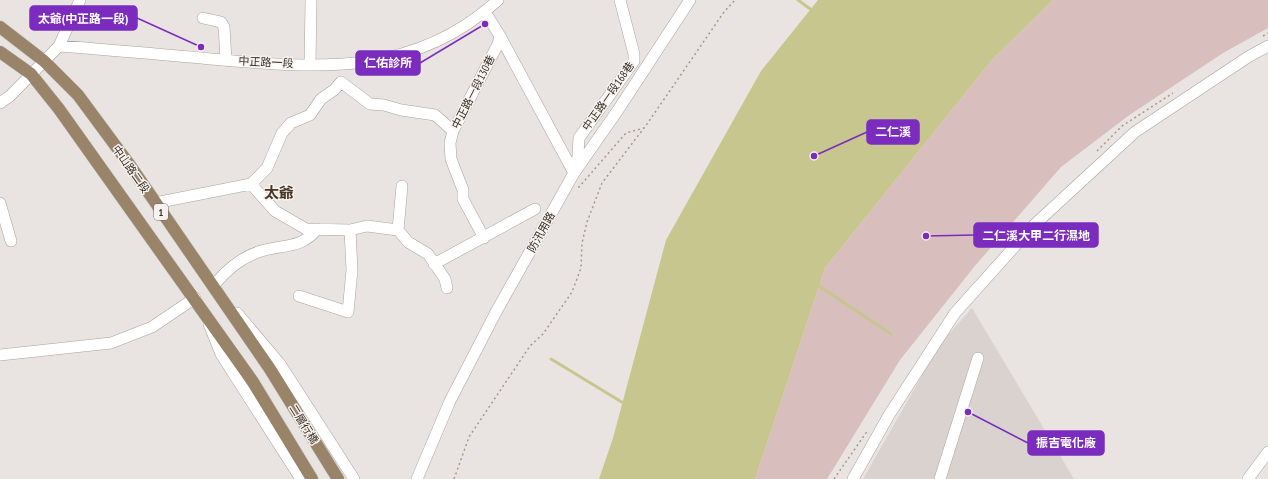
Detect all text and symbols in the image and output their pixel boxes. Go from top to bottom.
callout: 太爺(中正路一段) [30,6,137,30]
text: 太爺(中正路一段) [38,11,128,26]
callout: 仁佑診所 [356,51,420,75]
street label: 中正路一段130巷 [448,53,498,131]
street label: 中正路一段 [238,54,294,70]
text: 仁佑診所 [364,55,412,70]
street label: 中正路一段168巷 [579,59,637,133]
callout: 二仁溪 [867,120,919,144]
text: 二仁溪 [875,124,911,139]
street label: 中山路二段 [109,142,153,196]
district label: 太爺 [264,183,294,202]
road number: 1 [154,204,168,220]
street label: 防汛用路 [524,209,558,255]
callout: 二仁溪大甲二行濕地 [974,223,1098,247]
text: 二仁溪大甲二行濕地 [982,228,1090,243]
street label: 二層行橋 [286,402,322,446]
callout: 振吉電化廠 [1028,431,1104,455]
text: 振吉電化廠 [1036,435,1096,450]

